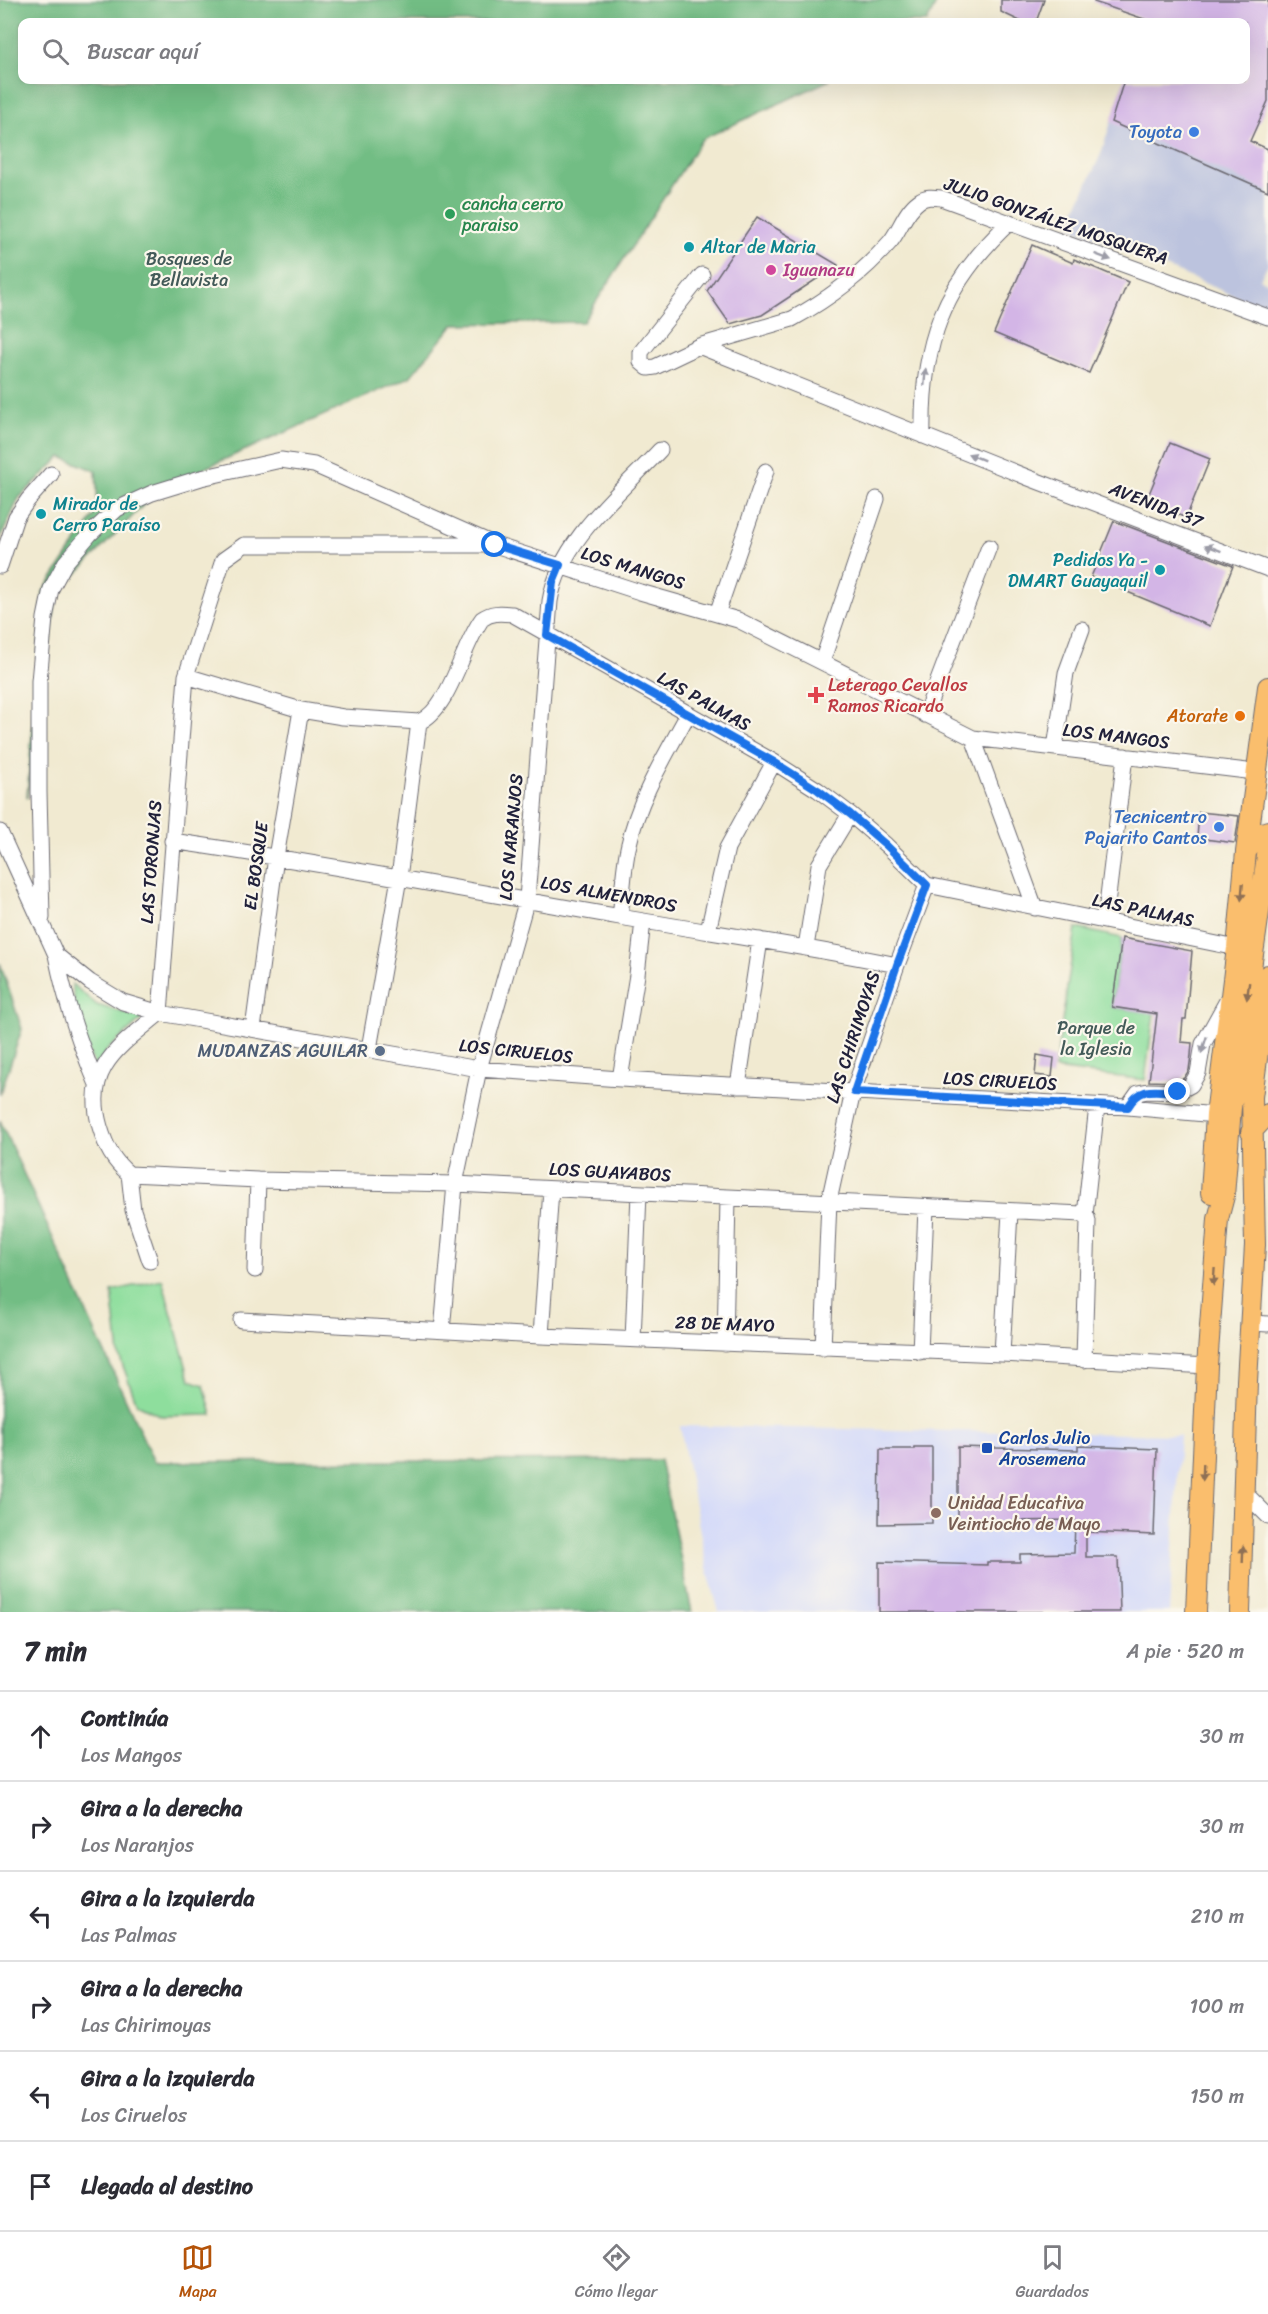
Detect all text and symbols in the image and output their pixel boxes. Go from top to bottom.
search box [18,18,1250,84]
text: Buscar aquí [87,32,199,71]
icon: search [39,35,72,68]
place label: Toyota [1129,116,1182,148]
marker: Toyota [1187,125,1201,139]
street label: JULIO GONZÁLEZ MOSQUERA [939,167,1172,274]
place label: cancha cerro paraiso [461,188,563,241]
marker: cancha cerro paraiso [443,207,457,221]
place label: Altar de Maria [700,231,816,263]
marker: Altar de Maria [682,240,696,254]
park label: Bosques de Bellavista [146,243,232,296]
one-way arrow [1094,252,1112,262]
place label: Iguanazu [782,254,855,286]
marker: Iguanazu [764,263,778,277]
one-way arrow [920,368,930,387]
one-way arrow [967,452,985,461]
street label: AVENIDA 37 [1104,472,1209,538]
place label: Mirador de Cerro Paraíso [53,488,160,541]
marker: Mirador de Cerro Paraíso [34,507,48,521]
route start [481,531,507,557]
street label: LOS MANGOS [577,537,689,599]
one-way arrow [1204,543,1222,553]
place label: Pedidos Ya - DMART Guayaquil [1008,544,1149,597]
marker: Pedidos Ya - DMART Guayaquil [1153,563,1167,577]
street label: LAS PALMAS [651,662,757,740]
place label: Leterago Cevallos Ramos Ricardo [828,669,968,722]
marker: Leterago Cevallos Ramos Ricardo [809,688,823,702]
place label: Atorate [1166,700,1228,732]
marker: Atorate [1233,709,1247,723]
street label: LOS MANGOS [1061,714,1172,758]
street label: LOS NARANJOS [490,772,532,902]
street label: LAS TORONJAS [131,799,171,925]
place label: Tecnicentro Pajarito Cantos [1085,801,1208,854]
street label: EL BOSQUE [234,819,278,912]
marker: Tecnicentro Pajarito Cantos [1212,820,1226,834]
street label: LOS ALMENDROS [538,866,680,922]
one-way arrow [1237,883,1247,902]
street label: LAS PALMAS [1089,884,1197,936]
street label: LAS CHIRIMOYAS [816,967,890,1107]
one-way arrow [1244,981,1253,1000]
park label: Parque de la Iglesia [1057,1012,1135,1065]
street label: LOS CIRUELOS [458,1029,575,1073]
place label: MUDANZAS AGUILAR [198,1035,368,1067]
one-way arrow [1199,1036,1208,1054]
marker: MUDANZAS AGUILAR [373,1044,387,1058]
street label: LOS CIRUELOS [942,1062,1058,1100]
route end [1164,1078,1190,1104]
street label: LOS GUAYABOS [548,1153,672,1191]
one-way arrow [1209,1267,1219,1286]
street label: 28 DE MAYO [674,1306,776,1342]
place label: Carlos Julio Arosemena [998,1422,1090,1475]
marker: Carlos Julio Arosemena [980,1441,994,1455]
one-way arrow [1198,1462,1208,1481]
place label: Unidad Educativa Veintiocho de Mayo [948,1487,1100,1540]
marker: Unidad Educativa Veintiocho de Mayo [929,1506,943,1520]
one-way arrow [1238,1544,1247,1563]
text: 7 min [24,1628,87,1674]
text: A pie · 520 m [1127,1634,1244,1669]
text: Continúa [81,1699,168,1738]
text: 30 m [1200,1719,1244,1754]
icon: ahead [24,1720,57,1753]
text: Los Mangos [81,1738,182,1773]
text: Gira a la derecha [81,1789,242,1828]
text: 30 m [1200,1809,1244,1844]
icon: right [24,1810,57,1843]
text: Los Naranjos [81,1828,194,1863]
text: Gira a la izquierda [81,1879,254,1918]
text: 210 m [1191,1899,1244,1934]
icon: left [24,1900,57,1933]
text: Las Palmas [81,1918,177,1953]
text: Gira a la derecha [81,1969,242,2008]
text: 100 m [1190,1989,1244,2024]
icon: right [24,1990,57,2023]
text: Las Chirimoyas [81,2008,211,2043]
text: Gira a la izquierda [81,2059,254,2098]
text: 150 m [1190,2079,1244,2114]
icon: left [24,2080,57,2113]
text: Los Ciruelos [81,2098,187,2133]
text: Llegada al destino [81,2167,253,2206]
icon: arrive [24,2170,57,2203]
tab: Mapa [179,2241,217,2306]
tab: Cómo llegar [575,2241,657,2306]
tab: Guardados [1015,2241,1089,2306]

